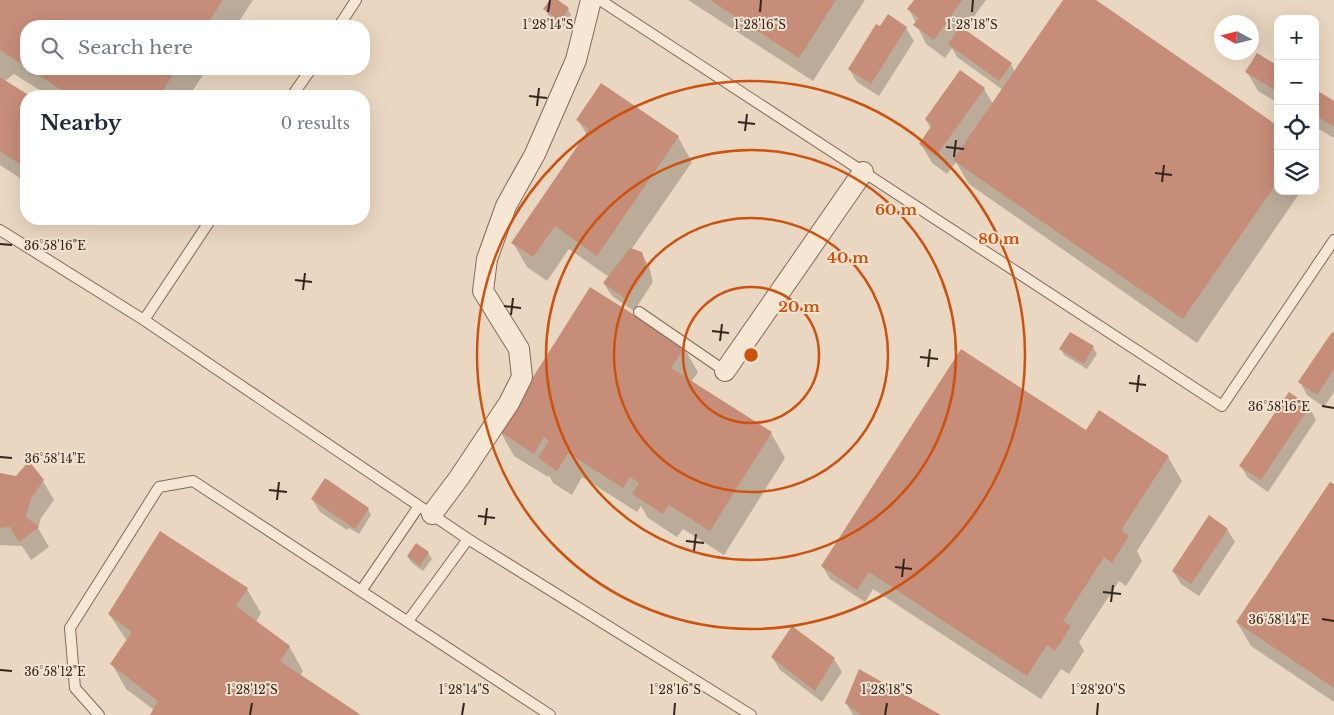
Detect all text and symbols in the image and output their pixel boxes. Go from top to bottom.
north arrow [1214,15,1259,60]
map controls [1274,15,1319,195]
button: + [1274,15,1319,60]
text: 1°28'14"S [522,17,574,32]
text: 1°28'16"S [734,17,786,32]
text: 1°28'18"S [946,17,998,32]
search box [20,20,370,75]
icon: search [38,34,66,62]
text: Search here [78,36,193,59]
button: − [1274,60,1319,105]
button: locate [1274,105,1319,150]
text: Nearby [40,110,121,136]
text: 0 results [281,113,350,133]
button: layers [1274,150,1319,195]
text: 60 m [875,200,917,219]
text: 80 m [978,229,1020,248]
text: 36°58'16"E [24,238,86,253]
text: 40 m [827,248,869,267]
text: 20 m [778,297,820,316]
centre of rings [742,346,760,364]
text: 36°58'16"E [1248,399,1310,414]
text: 36°58'14"E [25,451,86,466]
text: 36°58'14"E [1249,612,1310,627]
text: 36°58'12"E [24,664,86,679]
text: 1°28'12"S [226,682,278,697]
text: 1°28'14"S [438,682,490,697]
text: 1°28'16"S [649,682,701,697]
text: 1°28'18"S [861,682,913,697]
text: 1°28'20"S [1071,682,1126,697]

